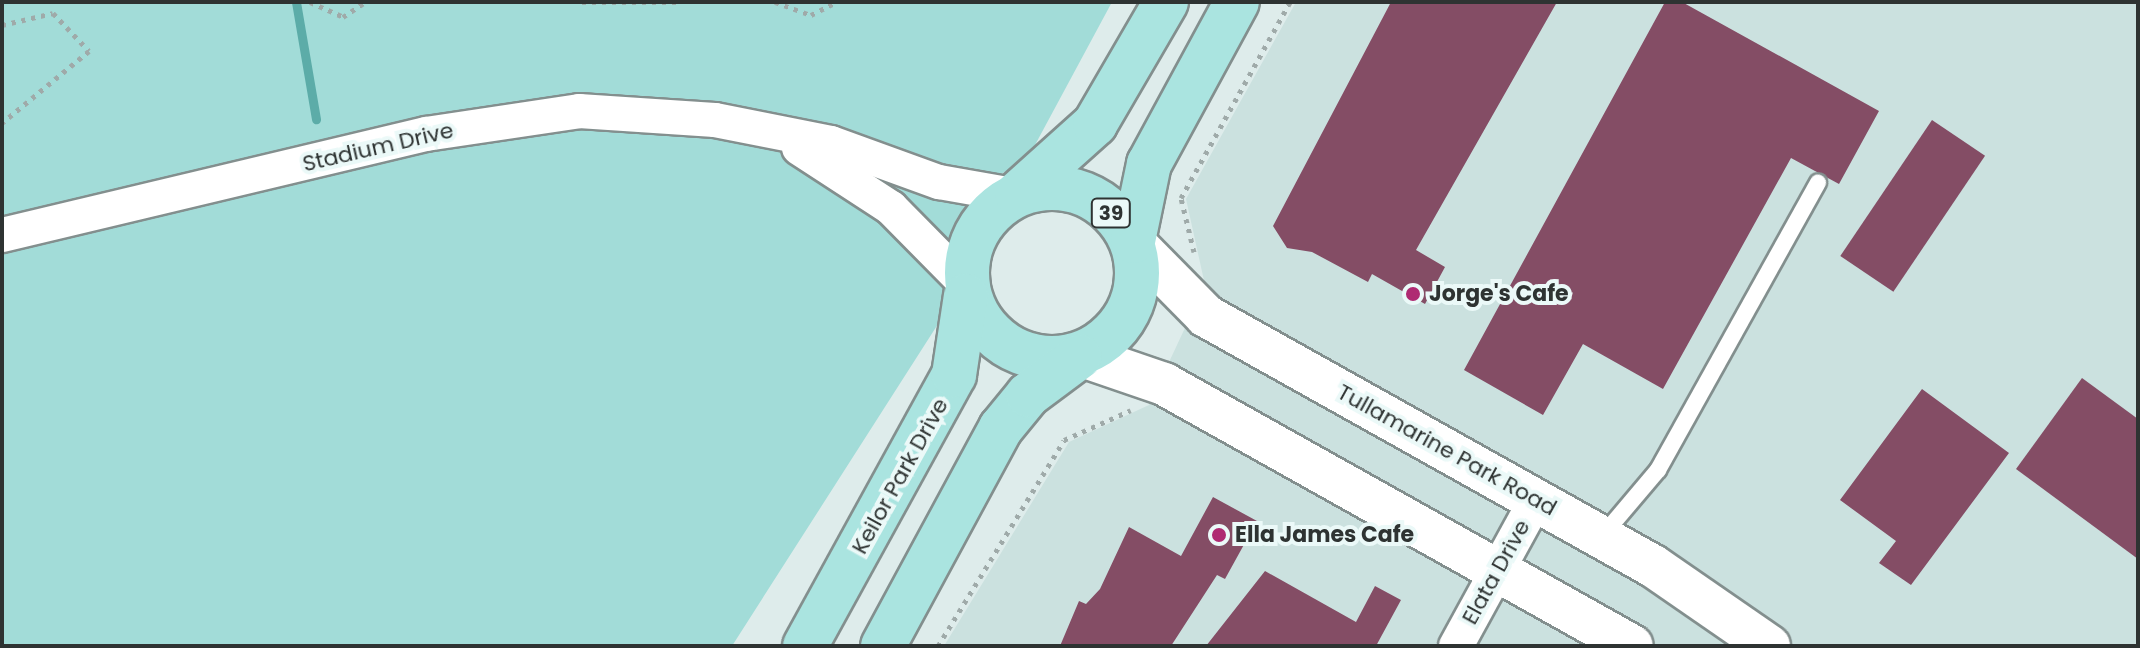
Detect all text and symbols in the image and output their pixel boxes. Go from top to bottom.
street label: Stadium Drive [300,117,456,177]
road number: 39 [1089,197,1133,229]
place label: Jorge's Cafe [1429,281,1569,307]
marker: Jorge's Cafe [1404,285,1422,303]
street label: Tullamarine Park Road [1333,379,1561,521]
street label: Keilor Park Drive [846,394,954,558]
street label: Elata Drive [1456,515,1536,629]
place label: Ella James Cafe [1235,522,1414,548]
marker: Ella James Cafe [1210,526,1228,544]

